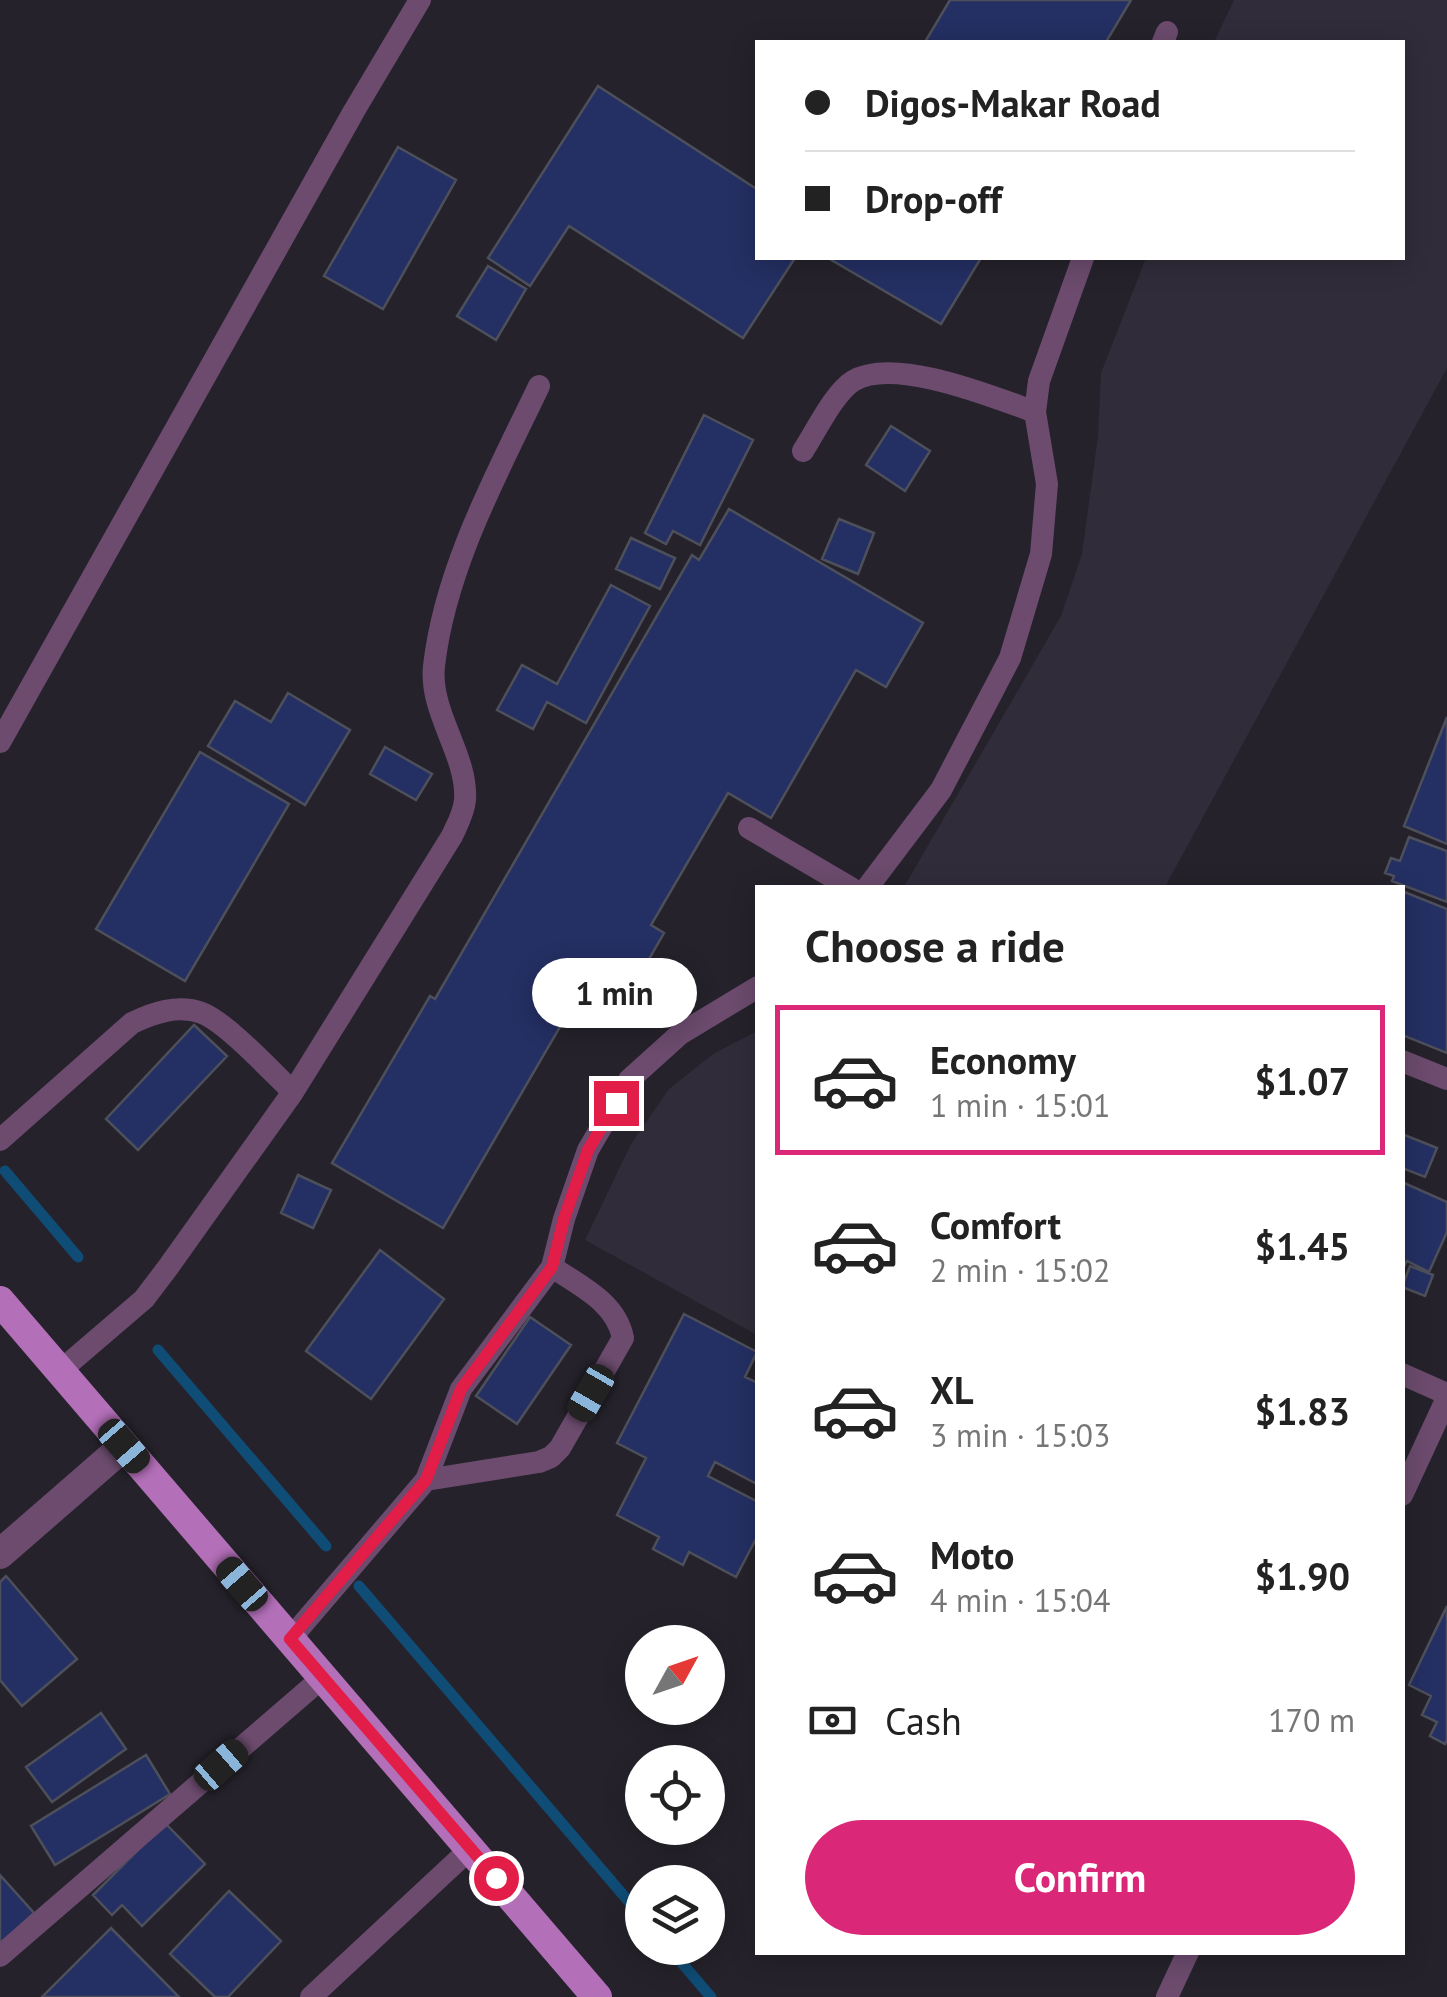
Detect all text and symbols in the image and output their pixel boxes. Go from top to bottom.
text: Digos-Makar Road [865,78,1161,127]
text: Drop-off [865,174,1002,223]
text: Choose a ride [805,916,1065,974]
callout: 1 min [534,958,698,1028]
text: 1 min [575,972,654,1014]
icon: car [810,1035,900,1125]
text: Economy [930,1035,1076,1084]
text: $1.07 [1254,1056,1350,1105]
route end [594,1081,639,1126]
text: 1 min · 15:01 [930,1084,1110,1126]
icon: car [810,1200,900,1290]
text: Comfort [930,1200,1061,1249]
text: $1.45 [1254,1221,1350,1270]
text: 2 min · 15:02 [930,1249,1110,1291]
car [563,1360,619,1426]
icon: car [810,1365,900,1455]
text: XL [930,1365,974,1414]
text: $1.83 [1254,1386,1350,1435]
car [93,1414,155,1478]
text: 3 min · 15:03 [930,1414,1110,1456]
icon: car [810,1530,900,1620]
text: Moto [930,1530,1014,1579]
text: $1.90 [1254,1551,1350,1600]
car [211,1552,273,1616]
text: 4 min · 15:04 [930,1579,1110,1621]
north arrow [625,1625,725,1725]
map controls [625,1625,725,1965]
icon: cash [805,1693,860,1748]
text: Cash [885,1696,962,1745]
text: 170 m [1268,1699,1355,1741]
car [189,1734,253,1796]
button: locate [625,1745,725,1845]
button: Confirm [805,1820,1355,1935]
route start [474,1856,519,1901]
button: layers [625,1865,725,1965]

